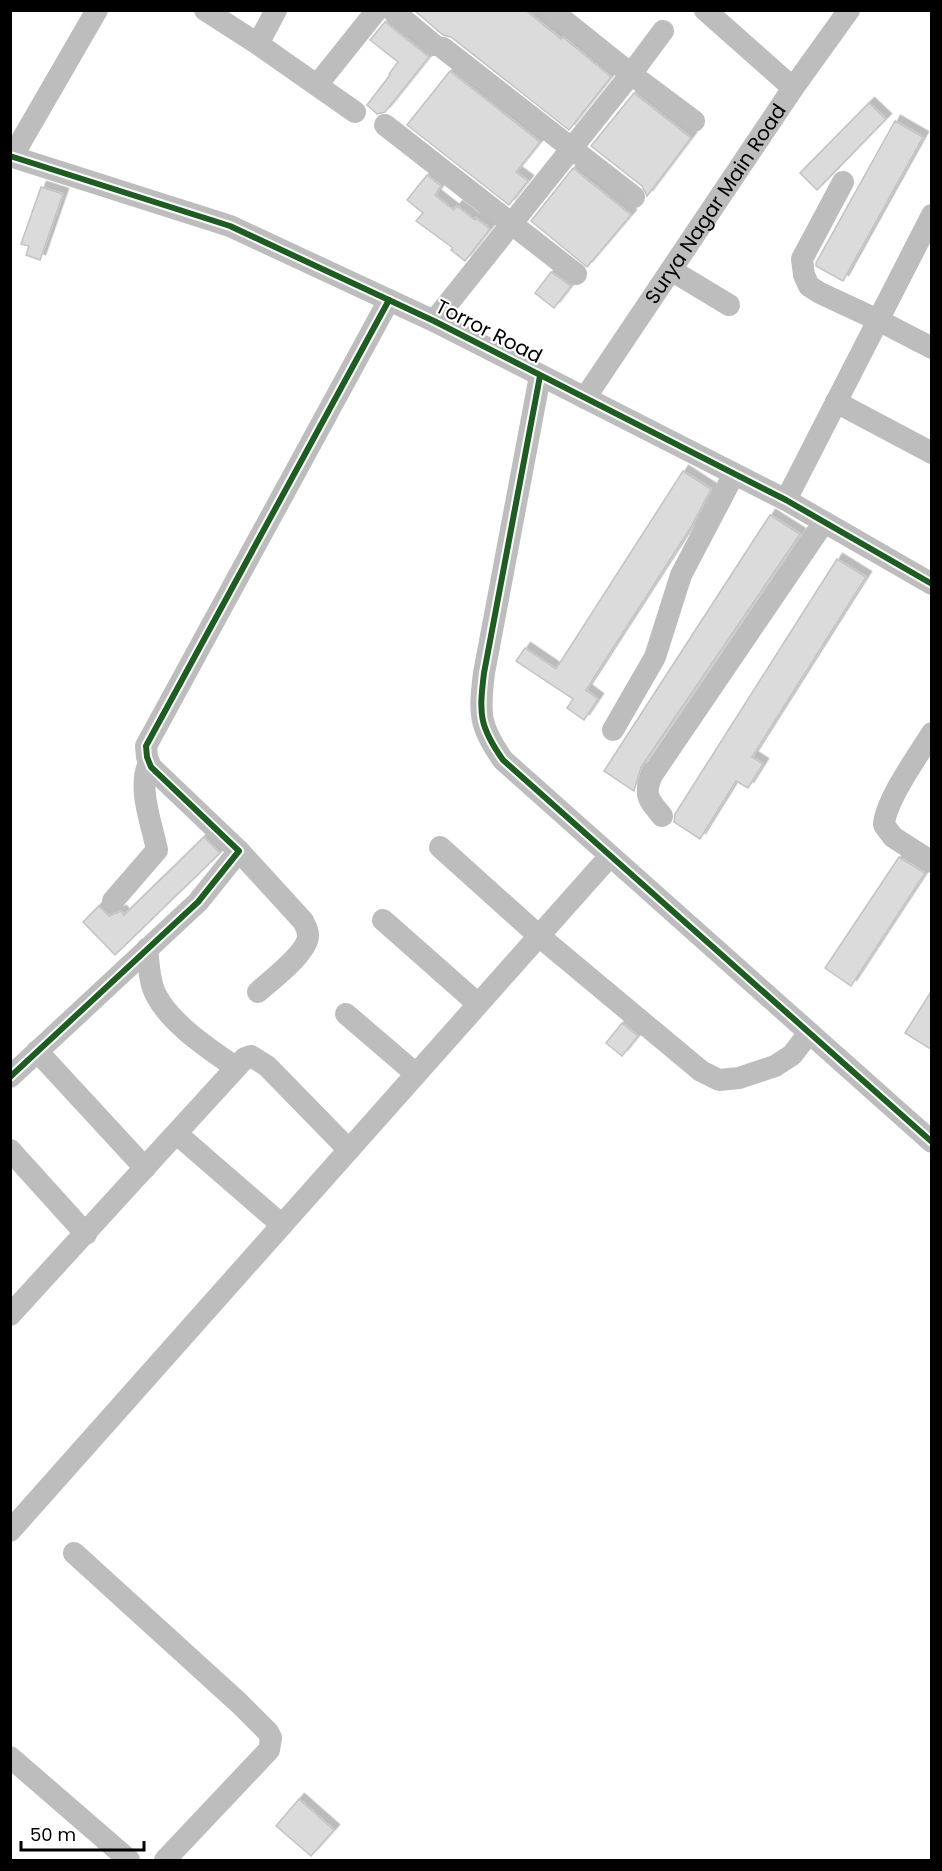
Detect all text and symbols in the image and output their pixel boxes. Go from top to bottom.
street label: Surya Nagar Main Road [638,98,793,309]
street label: Torror Road [431,292,547,370]
scale bar [21,1814,144,1852]
text: 50 m [30,1822,76,1847]

